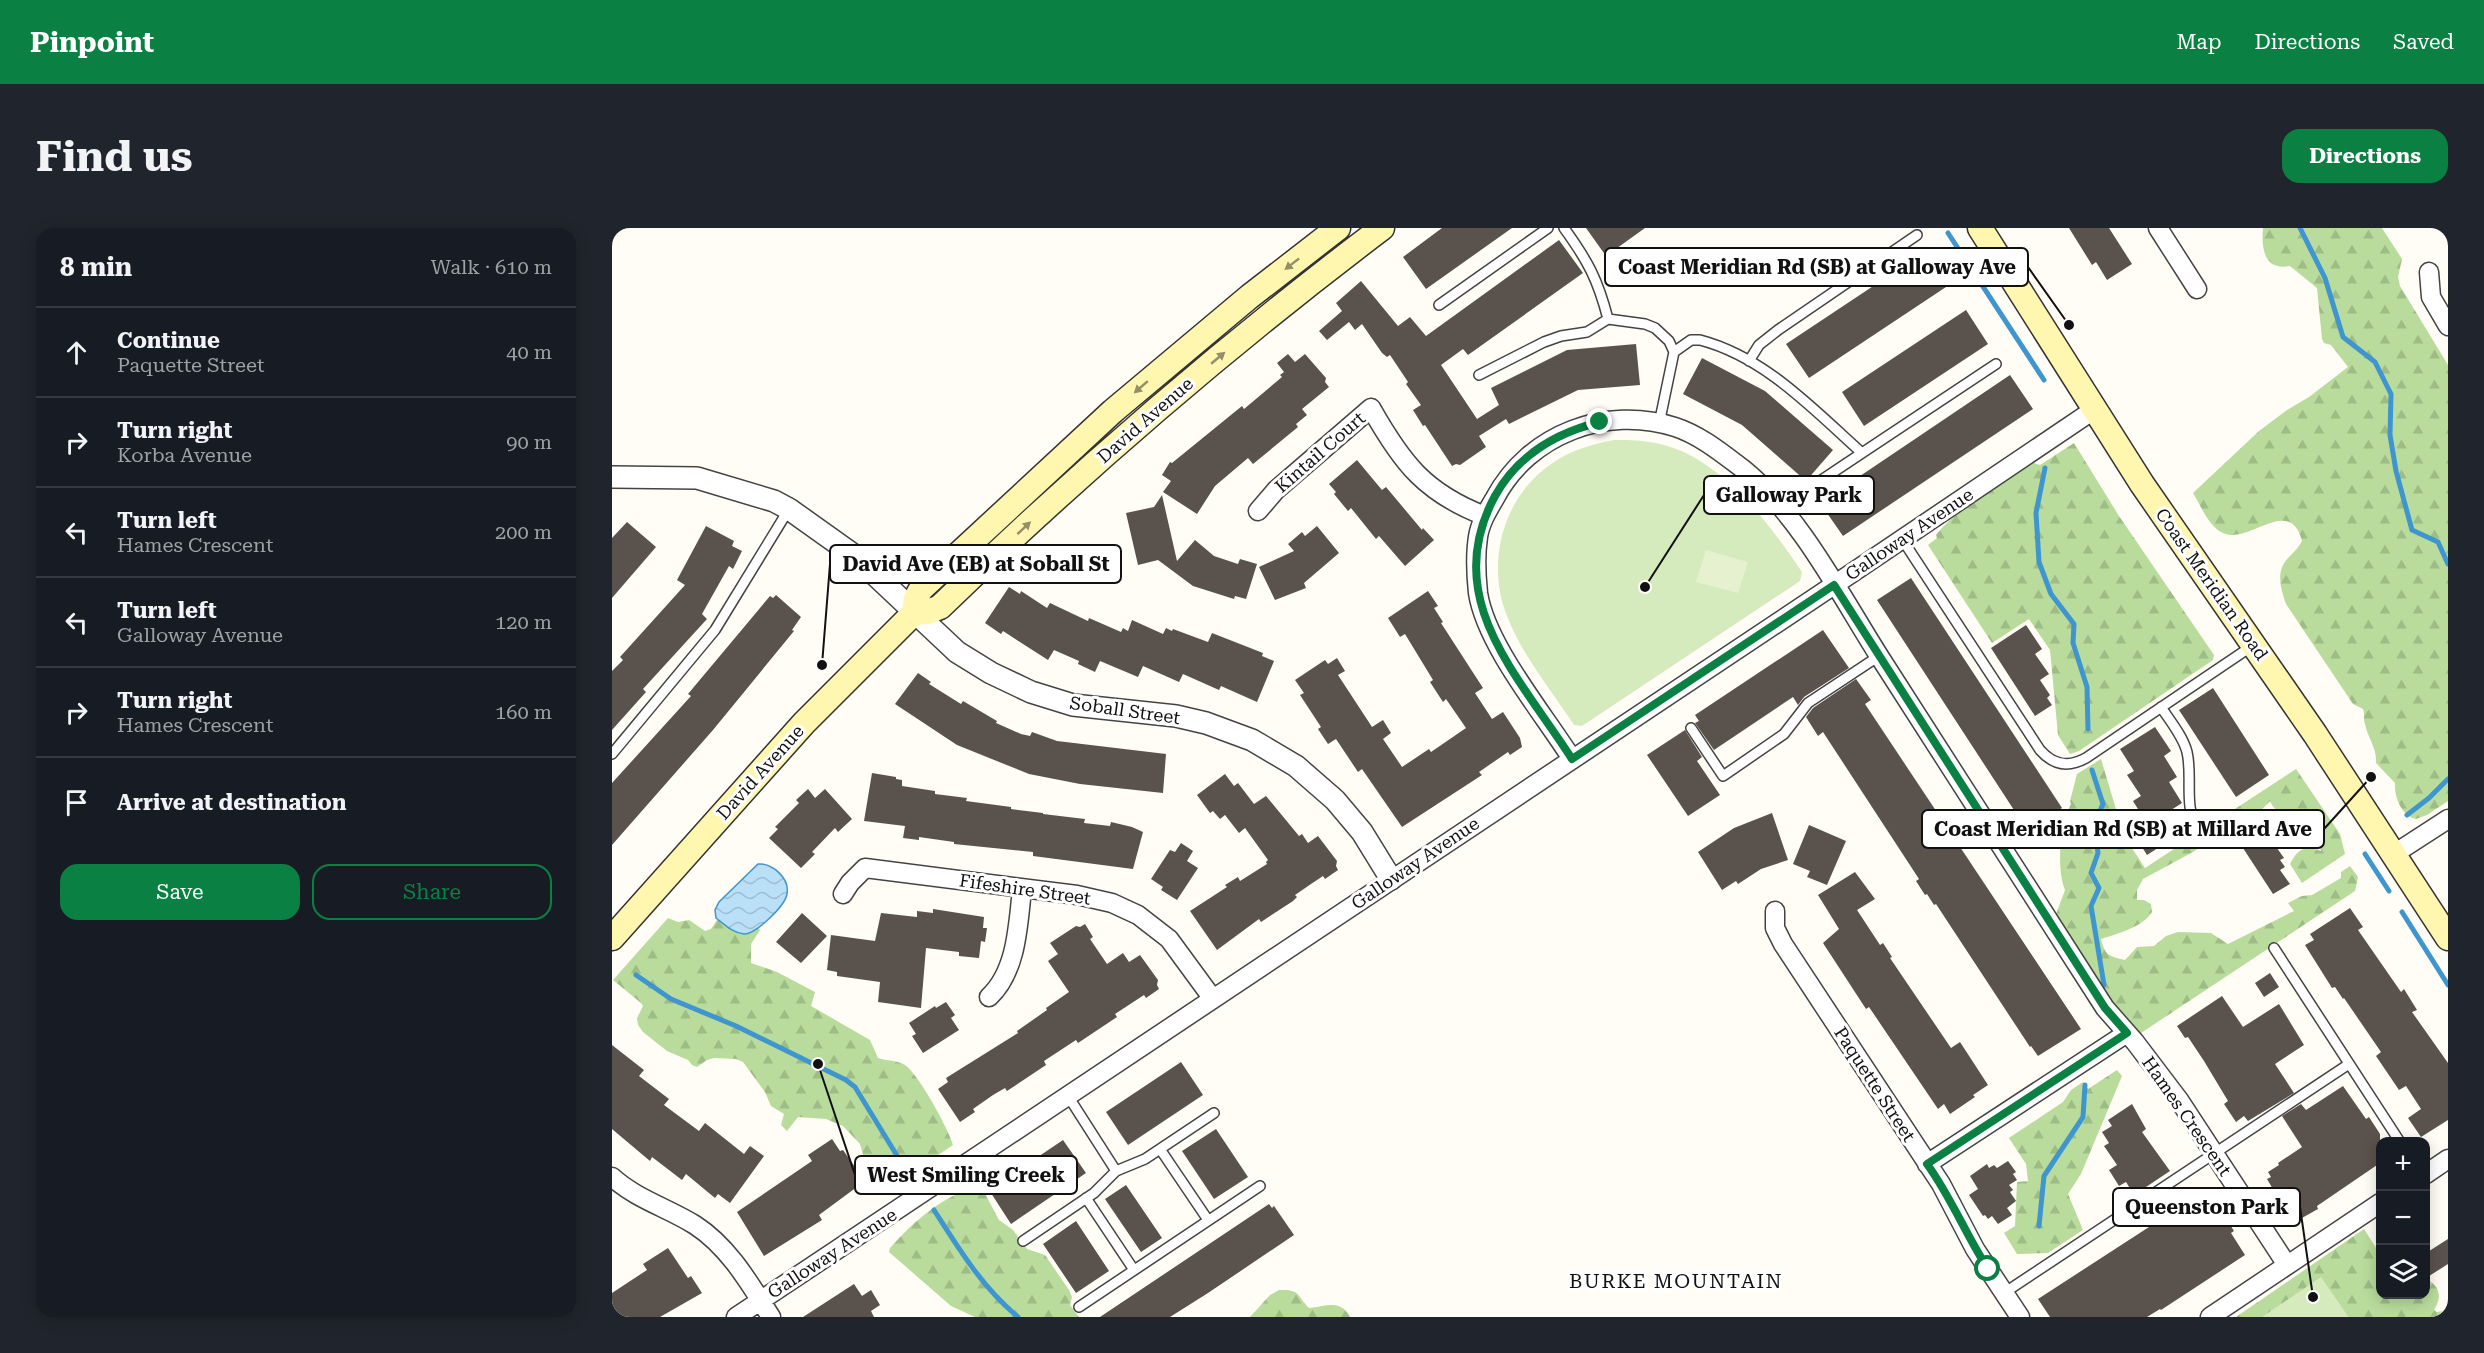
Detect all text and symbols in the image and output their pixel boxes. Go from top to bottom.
text: Pinpoint [30,26,154,59]
text: Map [2177,30,2221,54]
text: Directions [2254,30,2360,54]
text: Saved [2393,30,2454,54]
button: Directions [2282,129,2448,183]
text: Find us [36,132,193,181]
callout: Coast Meridian Rd (SB) at Galloway Ave [1605,248,2028,286]
text: 8 min [60,252,132,282]
text: Walk · 610 m [431,255,552,279]
text: Coast Meridian Rd (SB) at Galloway Ave [1618,255,2016,279]
one-way arrow [1284,257,1299,269]
text: Continue [117,328,220,353]
icon: ahead [60,336,93,369]
text: 40 m [506,340,552,364]
one-way arrow [1210,352,1225,365]
text: Paquette Street [117,353,264,377]
street label: David Avenue [1093,373,1197,467]
one-way arrow [1133,381,1149,394]
street label: Kintail Court [1271,407,1370,497]
route end [1586,408,1612,434]
text: Turn right [117,418,232,443]
icon: right [60,426,93,459]
text: 90 m [506,430,552,454]
text: Korba Avenue [117,443,252,467]
callout: Galloway Park [1704,476,1874,514]
text: Galloway Park [1716,483,1862,507]
street label: Galloway Avenue [1841,483,1977,585]
street label: Coast Meridian Road [2152,504,2273,664]
text: Turn left [117,508,217,533]
icon: left [60,516,93,549]
text: 200 m [495,520,552,544]
one-way arrow [1016,521,1030,535]
text: Hames Crescent [117,533,273,557]
callout: David Ave (EB) at Soball St [830,545,1121,583]
text: David Ave (EB) at Soball St [842,552,1110,576]
text: Turn left [117,598,217,623]
icon: left [60,606,93,639]
text: 120 m [495,610,552,634]
text: Galloway Avenue [117,623,283,647]
text: Turn right [117,688,232,713]
street label: Soball Street [1069,692,1182,728]
icon: right [60,696,93,729]
text: 160 m [495,700,552,724]
text: Hames Crescent [117,713,273,737]
street label: David Avenue [712,720,808,824]
icon: arrive [60,786,93,819]
text: Arrive at destination [117,790,346,815]
callout: Coast Meridian Rd (SB) at Millard Ave [1922,810,2324,848]
street label: Galloway Avenue [1347,812,1483,914]
text: Coast Meridian Rd (SB) at Millard Ave [1934,817,2312,841]
button: Save [60,864,300,920]
button: Share [312,864,552,920]
street label: Fifeshire Street [958,869,1092,909]
street label: Paquette Street [1830,1023,1920,1146]
street label: Hames Crescent [2138,1052,2236,1180]
map controls [2376,1137,2430,1299]
button: + [2376,1137,2430,1191]
callout: West Smiling Creek [855,1156,1077,1194]
text: West Smiling Creek [867,1163,1065,1187]
callout: Queenston Park [2113,1188,2300,1226]
button: − [2376,1191,2430,1245]
text: Queenston Park [2125,1195,2289,1219]
street label: Galloway Avenue [764,1203,900,1303]
button: layers [2376,1245,2430,1299]
route start [1974,1255,2000,1281]
district label: BURKE MOUNTAIN [1569,1269,1783,1293]

